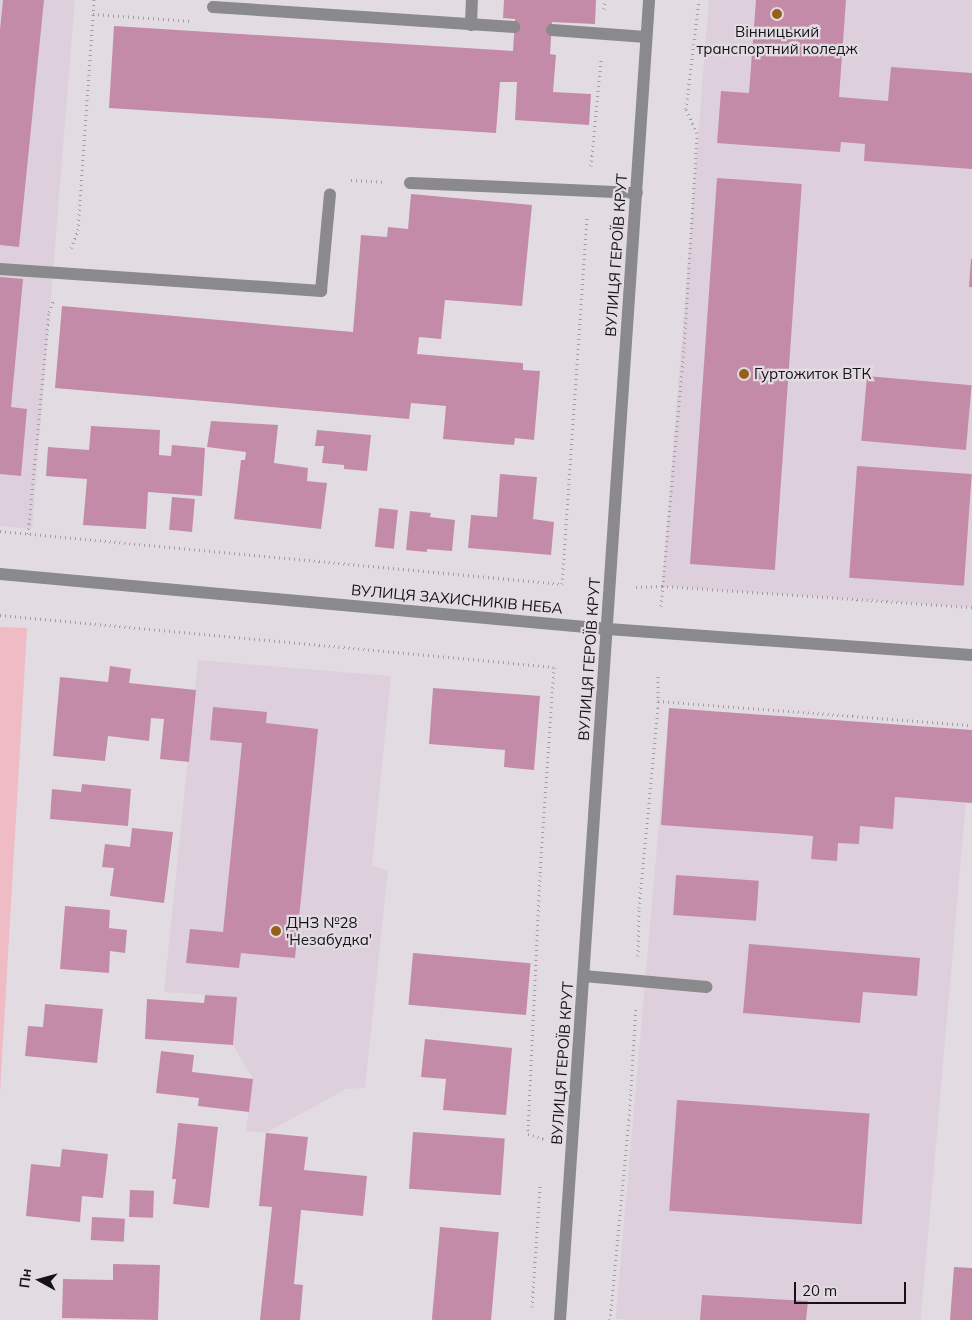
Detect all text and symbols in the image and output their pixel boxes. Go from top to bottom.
marker: Вінницький транспортний коледж [771,8,783,20]
place label: Вінницький транспортний коледж [696,22,858,57]
street label: ВУЛИЦЯ ГЕРОЇВ КРУТ [601,173,631,337]
place label: Гуртожиток ВТК [754,365,871,383]
marker: Гуртожиток ВТК [738,368,750,380]
street label: ВУЛИЦЯ ГЕРОЇВ КРУТ [574,577,604,741]
street label: ВУЛИЦЯ ЗАХИСНИКІВ НЕБА [350,581,564,617]
place label: ДНЗ №28 'Незабудка' [286,913,372,948]
marker: ДНЗ №28 'Незабудка' [270,925,282,937]
street label: ВУЛИЦЯ ГЕРОЇВ КРУТ [547,981,577,1145]
north arrow [15,1255,65,1305]
text: Пн [15,1267,35,1289]
scale bar [797,1272,910,1304]
text: 20 m [802,1281,837,1300]

